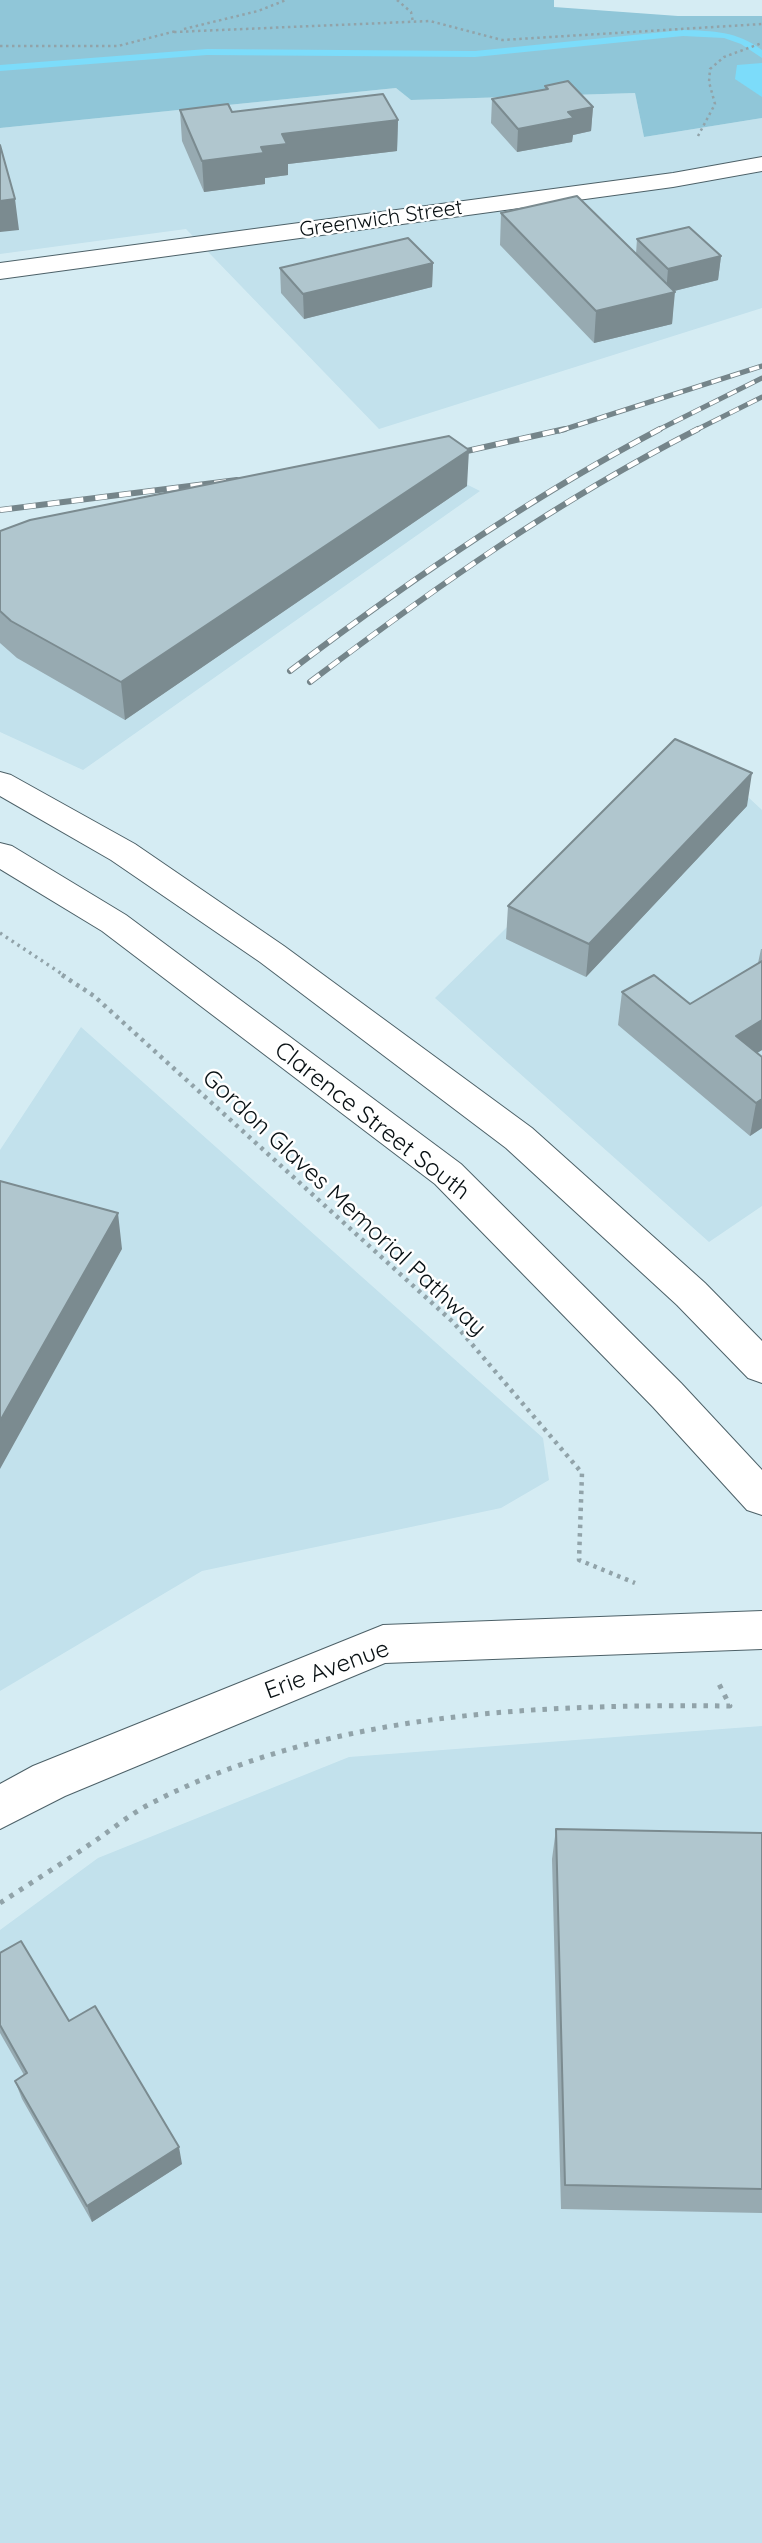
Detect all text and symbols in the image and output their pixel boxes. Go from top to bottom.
street label: Greenwich Street [298,195,464,243]
street label: Clarence Street South [269,1036,475,1206]
street label: Gordon Glaves Memorial Pathway [196,1064,492,1342]
street label: Erie Avenue [261,1634,393,1706]

